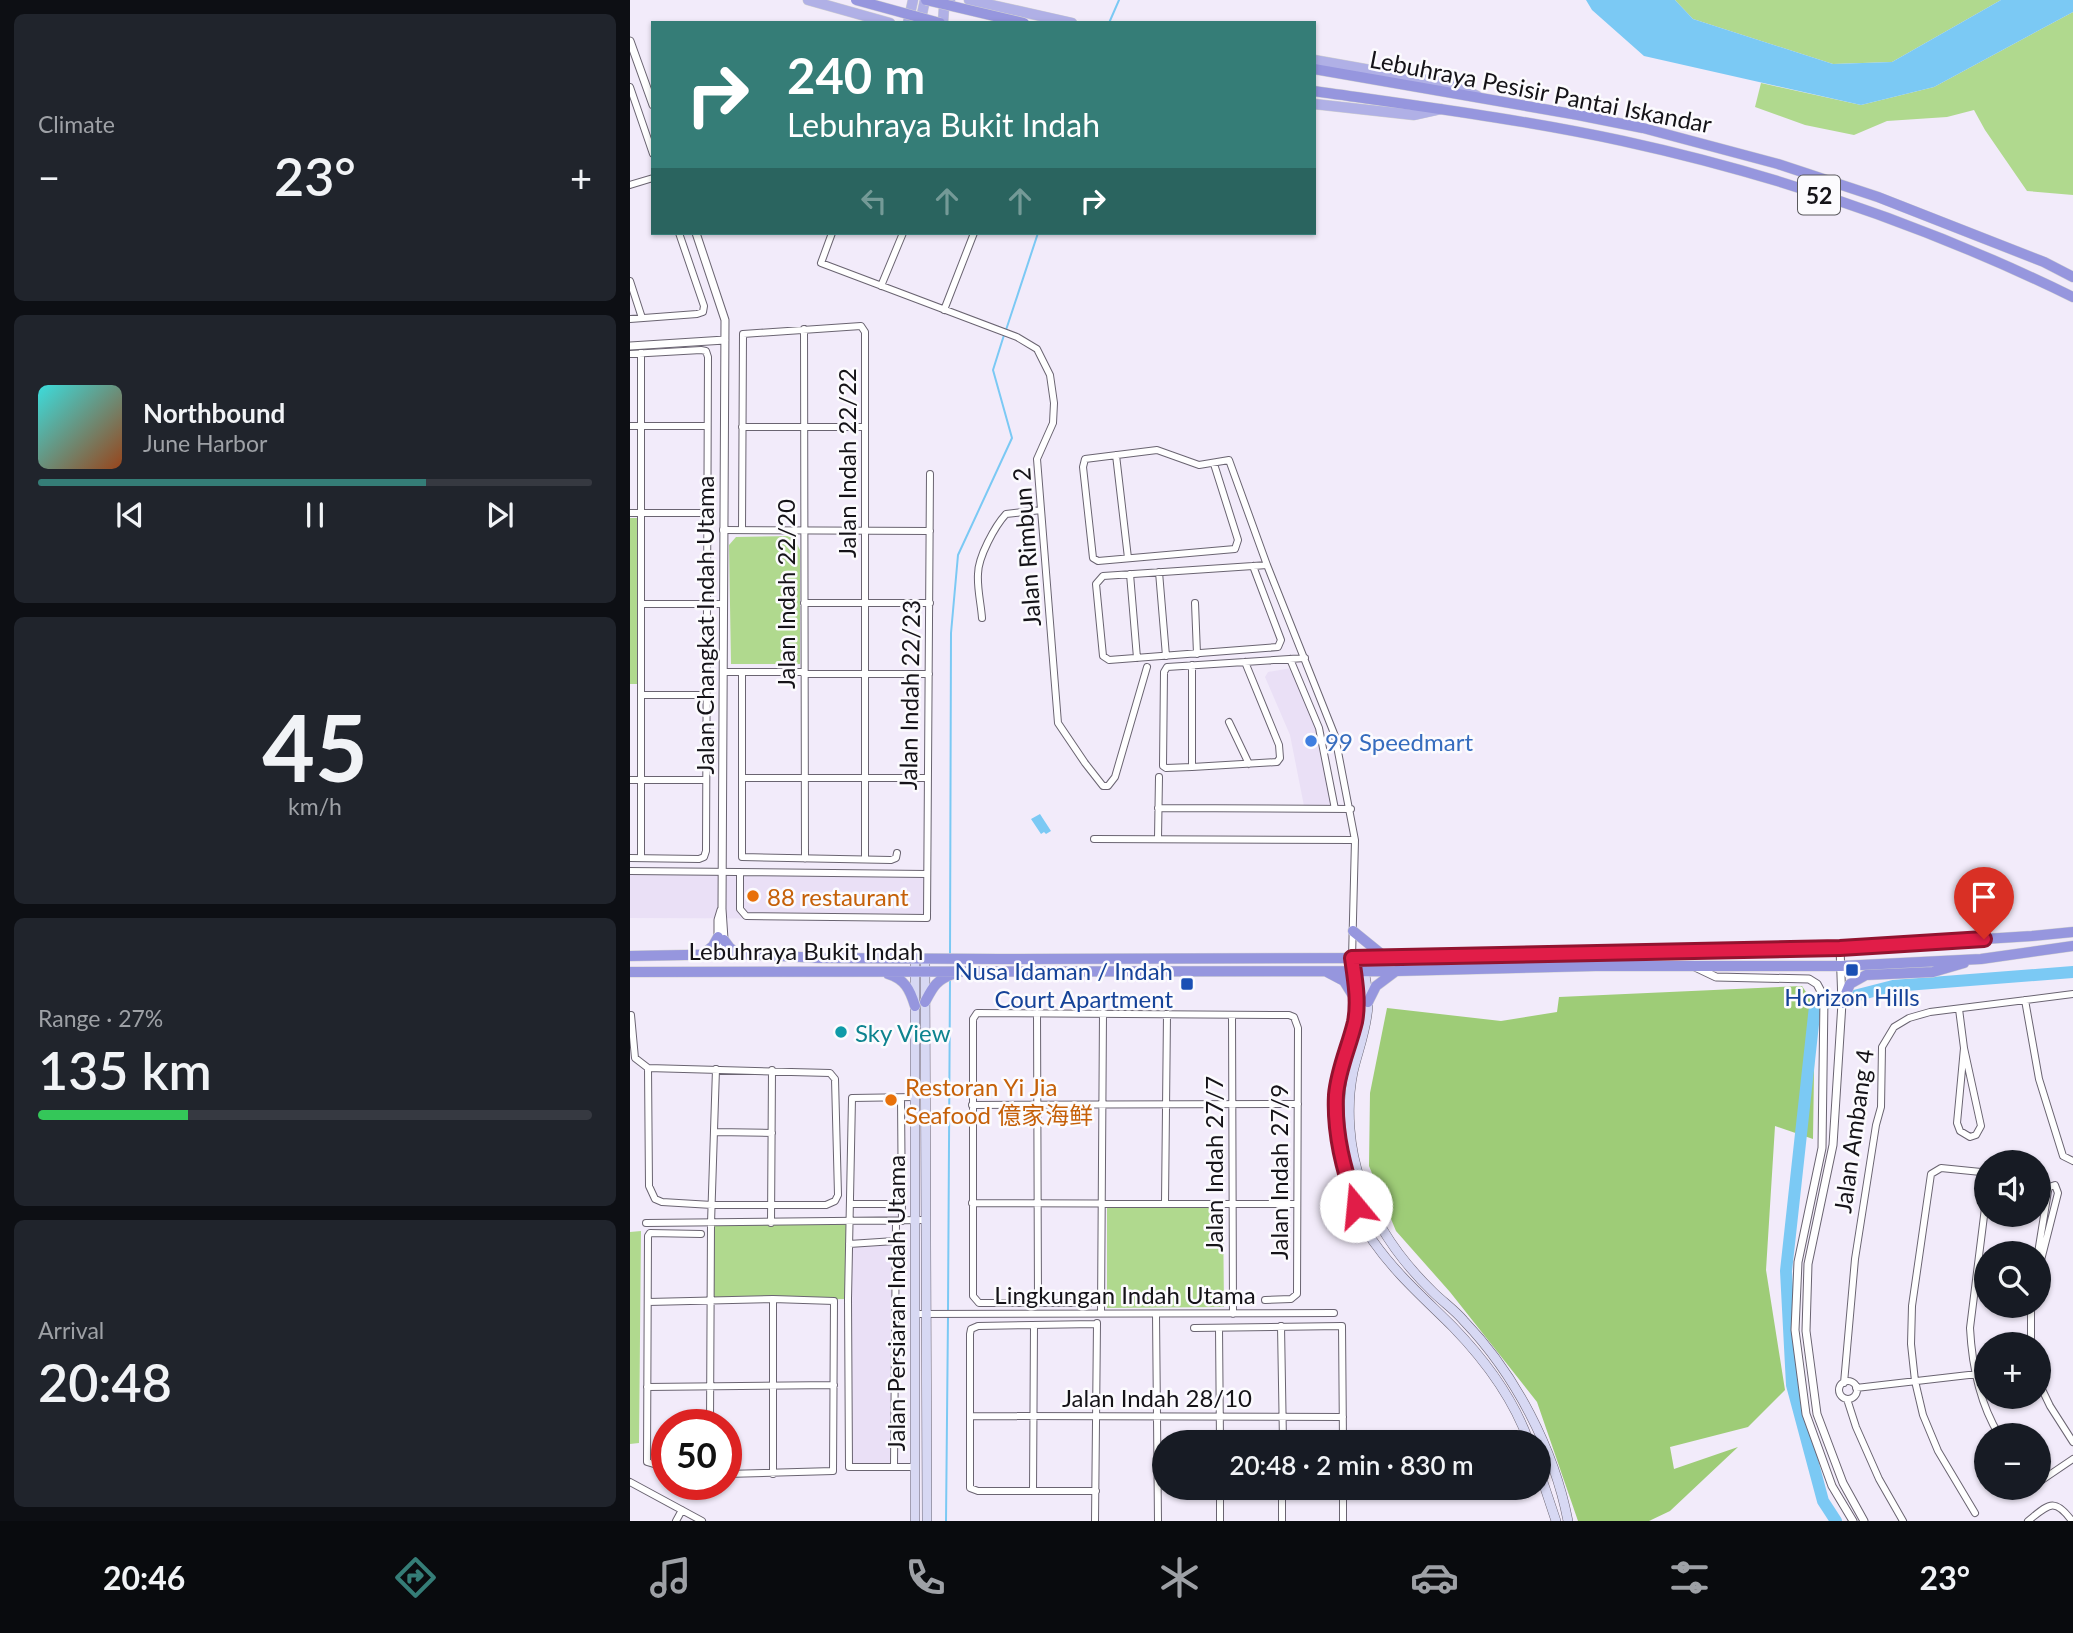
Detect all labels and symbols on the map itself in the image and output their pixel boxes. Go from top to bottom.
street label: Lebuhraya Pesisir Pantai Iskandar [1368,44,1715,138]
road number: 52 [1798,176,1840,214]
street label: Jalan Indah 22/22 [832,368,861,558]
street label: Jalan Rimbun 2 [1006,466,1046,628]
street label: Jalan Changkat Indah Utama [690,475,719,775]
street label: Jalan Indah 22/20 [771,499,800,689]
street label: Jalan Indah 22/23 [893,600,925,790]
place label: 99 Speedmart [1325,727,1473,756]
marker: 99 Speedmart [1303,733,1319,749]
pin [1954,867,2014,939]
place label: 88 restaurant [767,882,909,911]
marker: 88 restaurant [745,888,761,904]
street label: Lebuhraya Bukit Indah [689,936,923,965]
place label: Nusa Idaman / Indah Court Apartment [954,956,1173,1013]
marker: Horizon Hills [1844,962,1860,978]
marker: Nusa Idaman / Indah Court Apartment [1179,976,1195,992]
place label: Horizon Hills [1784,982,1920,1011]
place label: Sky View [855,1018,951,1047]
marker: Sky View [833,1024,849,1040]
street label: Jalan Ambang 4 [1827,1047,1879,1215]
place label: Restoran Yi Jia Seafood 億家海鲜 [905,1072,1093,1129]
street label: Jalan Indah 27/7 [1199,1076,1228,1252]
street label: Jalan Indah 27/9 [1264,1084,1293,1260]
marker: Restoran Yi Jia Seafood 億家海鲜 [883,1092,899,1108]
street label: Jalan Persiaran Indah Utama [881,1155,910,1451]
position arrow [1319,1169,1393,1243]
street label: Lingkungan Indah Utama [994,1280,1256,1309]
street label: Jalan Indah 28/10 [1062,1383,1252,1412]
speed limit sign: 50 [651,1409,742,1500]

